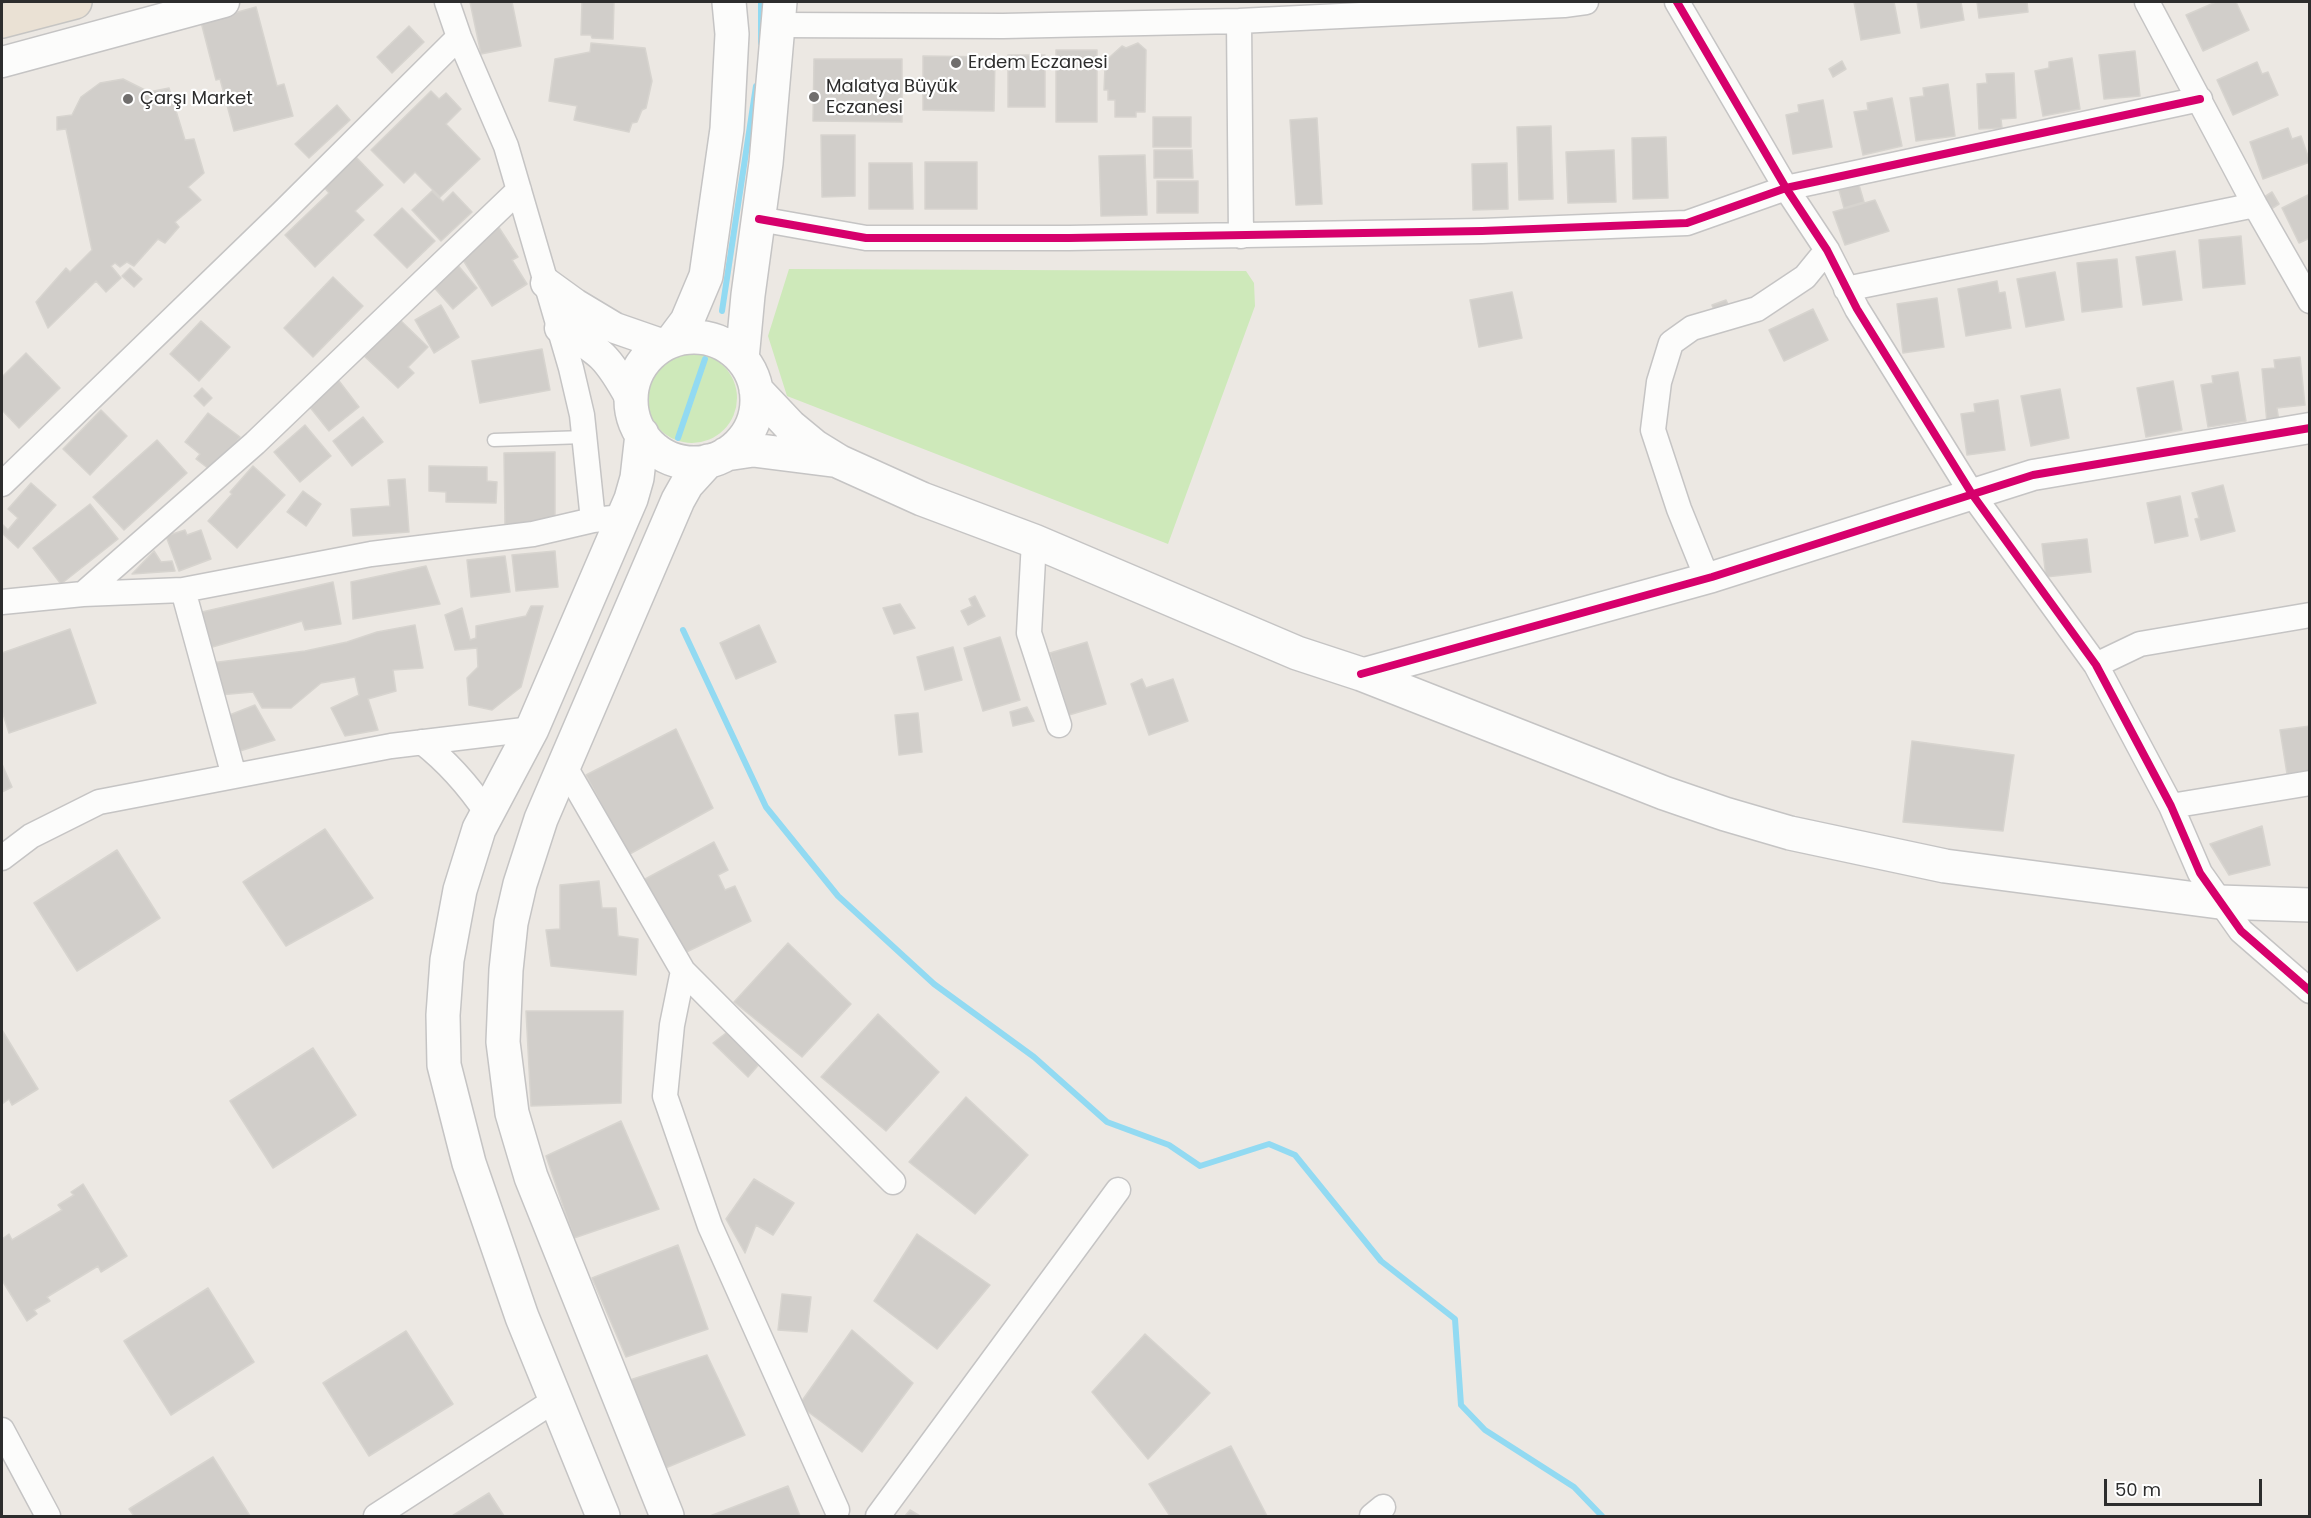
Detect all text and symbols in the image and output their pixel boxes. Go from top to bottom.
place label: Erdem Eczanesi [968,52,1108,74]
marker: Erdem Eczanesi [949,56,963,70]
place label: Malatya Büyük Eczanesi [826,76,957,118]
place label: Çarşı Market [140,88,253,110]
marker: Malatya Büyük Eczanesi [807,90,821,104]
marker: Çarşı Market [121,92,135,106]
scale bar [2107,1467,2264,1505]
text: 50 m [2115,1477,2161,1502]

